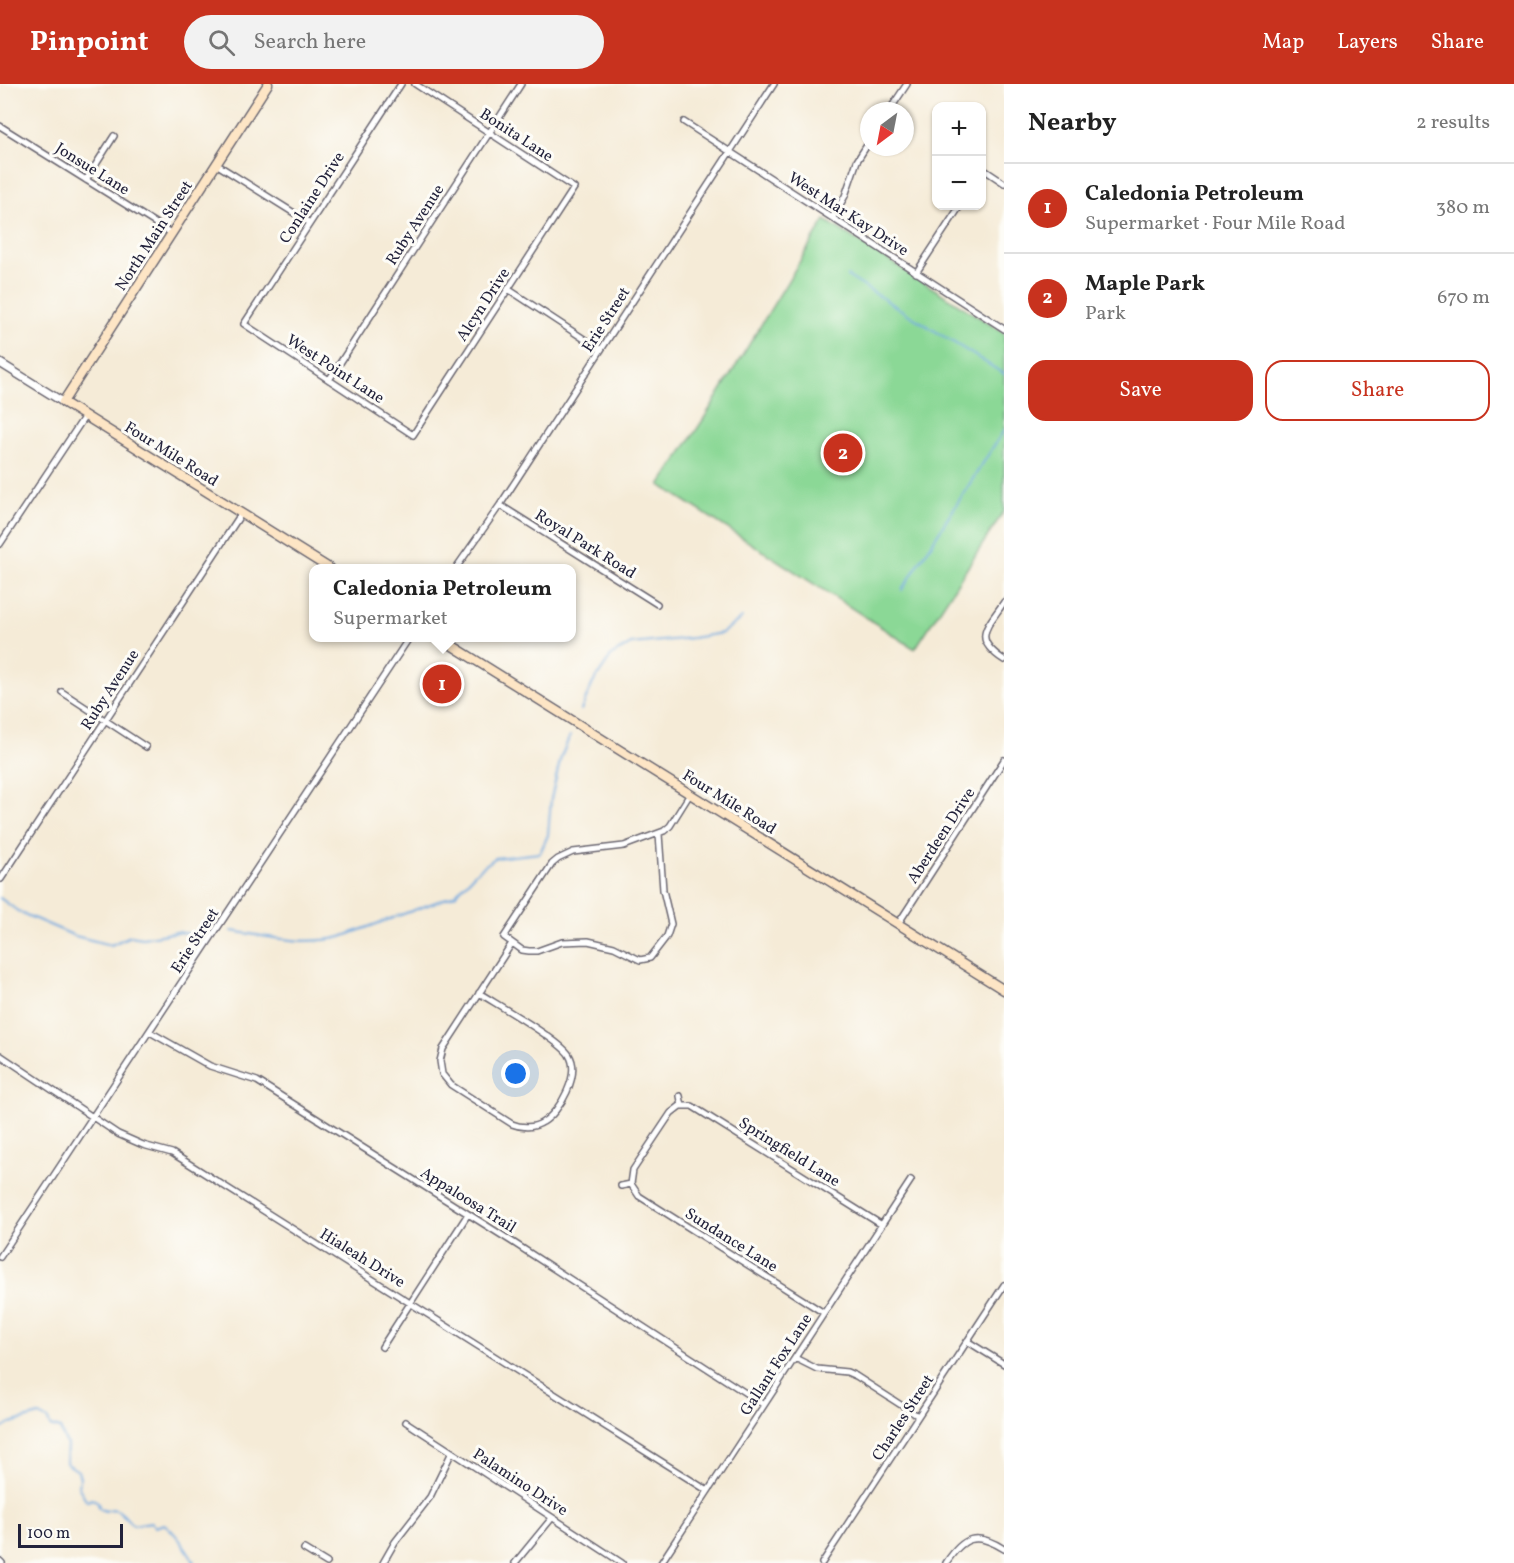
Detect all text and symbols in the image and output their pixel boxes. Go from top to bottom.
search box [184,15,604,69]
text: Pinpoint [30,23,148,62]
icon: search [205,26,238,59]
text: Search here [253,27,366,58]
text: Map [1262,28,1304,57]
text: Layers [1337,28,1398,57]
text: Share [1431,28,1484,57]
north arrow [860,102,914,156]
map controls [932,102,986,210]
button: + [932,102,986,156]
street label: Bonita Lane [475,104,557,168]
text: Nearby [1028,105,1117,141]
text: 2 results [1416,109,1490,137]
street label: Jonsue Lane [50,138,133,201]
street label: Conlaine Drive [275,148,351,248]
button: − [932,156,986,210]
street label: West Mar Kay Drive [783,167,912,262]
street label: North Main Street [111,176,199,296]
text: Caledonia Petroleum [1085,179,1304,210]
street label: Ruby Avenue [381,180,450,270]
text: 1 [1043,194,1052,222]
text: 380 m [1436,194,1490,222]
text: Supermarket · Four Mile Road [1085,210,1345,238]
street label: Alcyn Drive [452,264,516,346]
text: Maple Park [1085,269,1205,300]
street label: Erie Street [577,283,636,357]
text: 2 [1042,284,1053,312]
text: 670 m [1437,284,1490,312]
text: Park [1085,300,1126,328]
street label: West Point Lane [282,330,388,410]
button: Save [1028,360,1253,421]
button: Share [1265,360,1490,421]
street label: Four Mile Road [120,417,222,492]
pin: 2 [824,430,862,476]
street label: Royal Park Road [530,505,640,585]
popup [309,564,576,642]
text: Caledonia Petroleum [333,574,552,605]
text: Supermarket [333,605,448,633]
street label: Ruby Avenue [76,645,145,735]
pin: 1 [422,662,462,706]
street label: Four Mile Road [678,765,780,840]
street label: Aberdeen Drive [902,784,981,888]
street label: Erie Street [166,904,225,978]
your location [501,1059,530,1088]
street label: Springfield Lane [734,1113,844,1193]
street label: Appaloosa Trail [416,1162,520,1239]
street label: Sundance Lane [680,1203,782,1278]
street label: Hialeah Drive [315,1224,409,1294]
street label: Gallant Fox Lane [735,1310,818,1420]
street label: Charles Street [867,1370,940,1466]
street label: Palamino Drive [468,1444,572,1522]
scale bar [18,1521,123,1548]
text: 100 m [27,1523,70,1545]

